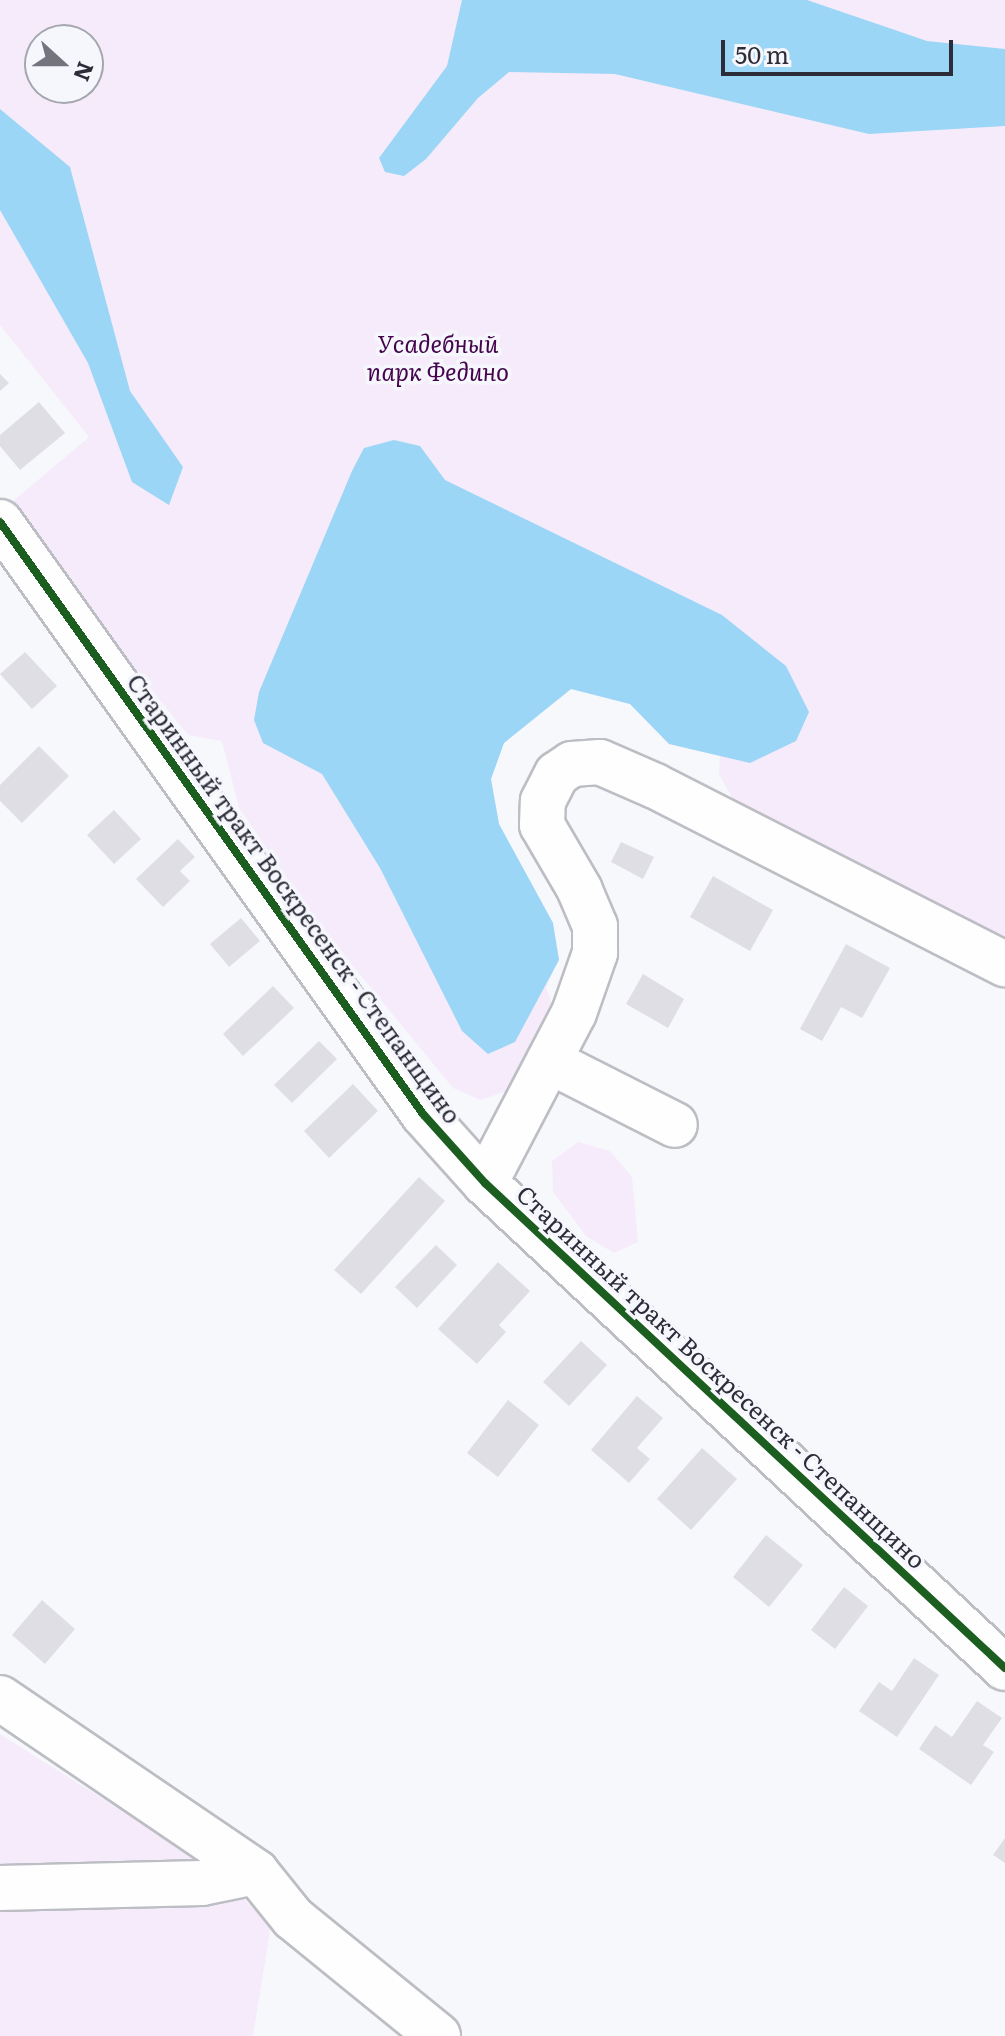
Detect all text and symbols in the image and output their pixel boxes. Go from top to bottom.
north arrow [24,24,104,104]
scale bar [725,24,957,74]
text: 50 m [735,36,789,71]
text: N [66,58,104,87]
park label: Усадебный парк Федино [367,329,509,385]
street label: Старинный тракт Воскресенск - Степанщино [122,668,468,1128]
street label: Старинный тракт Воскресенск - Степанщино [512,1178,932,1574]

